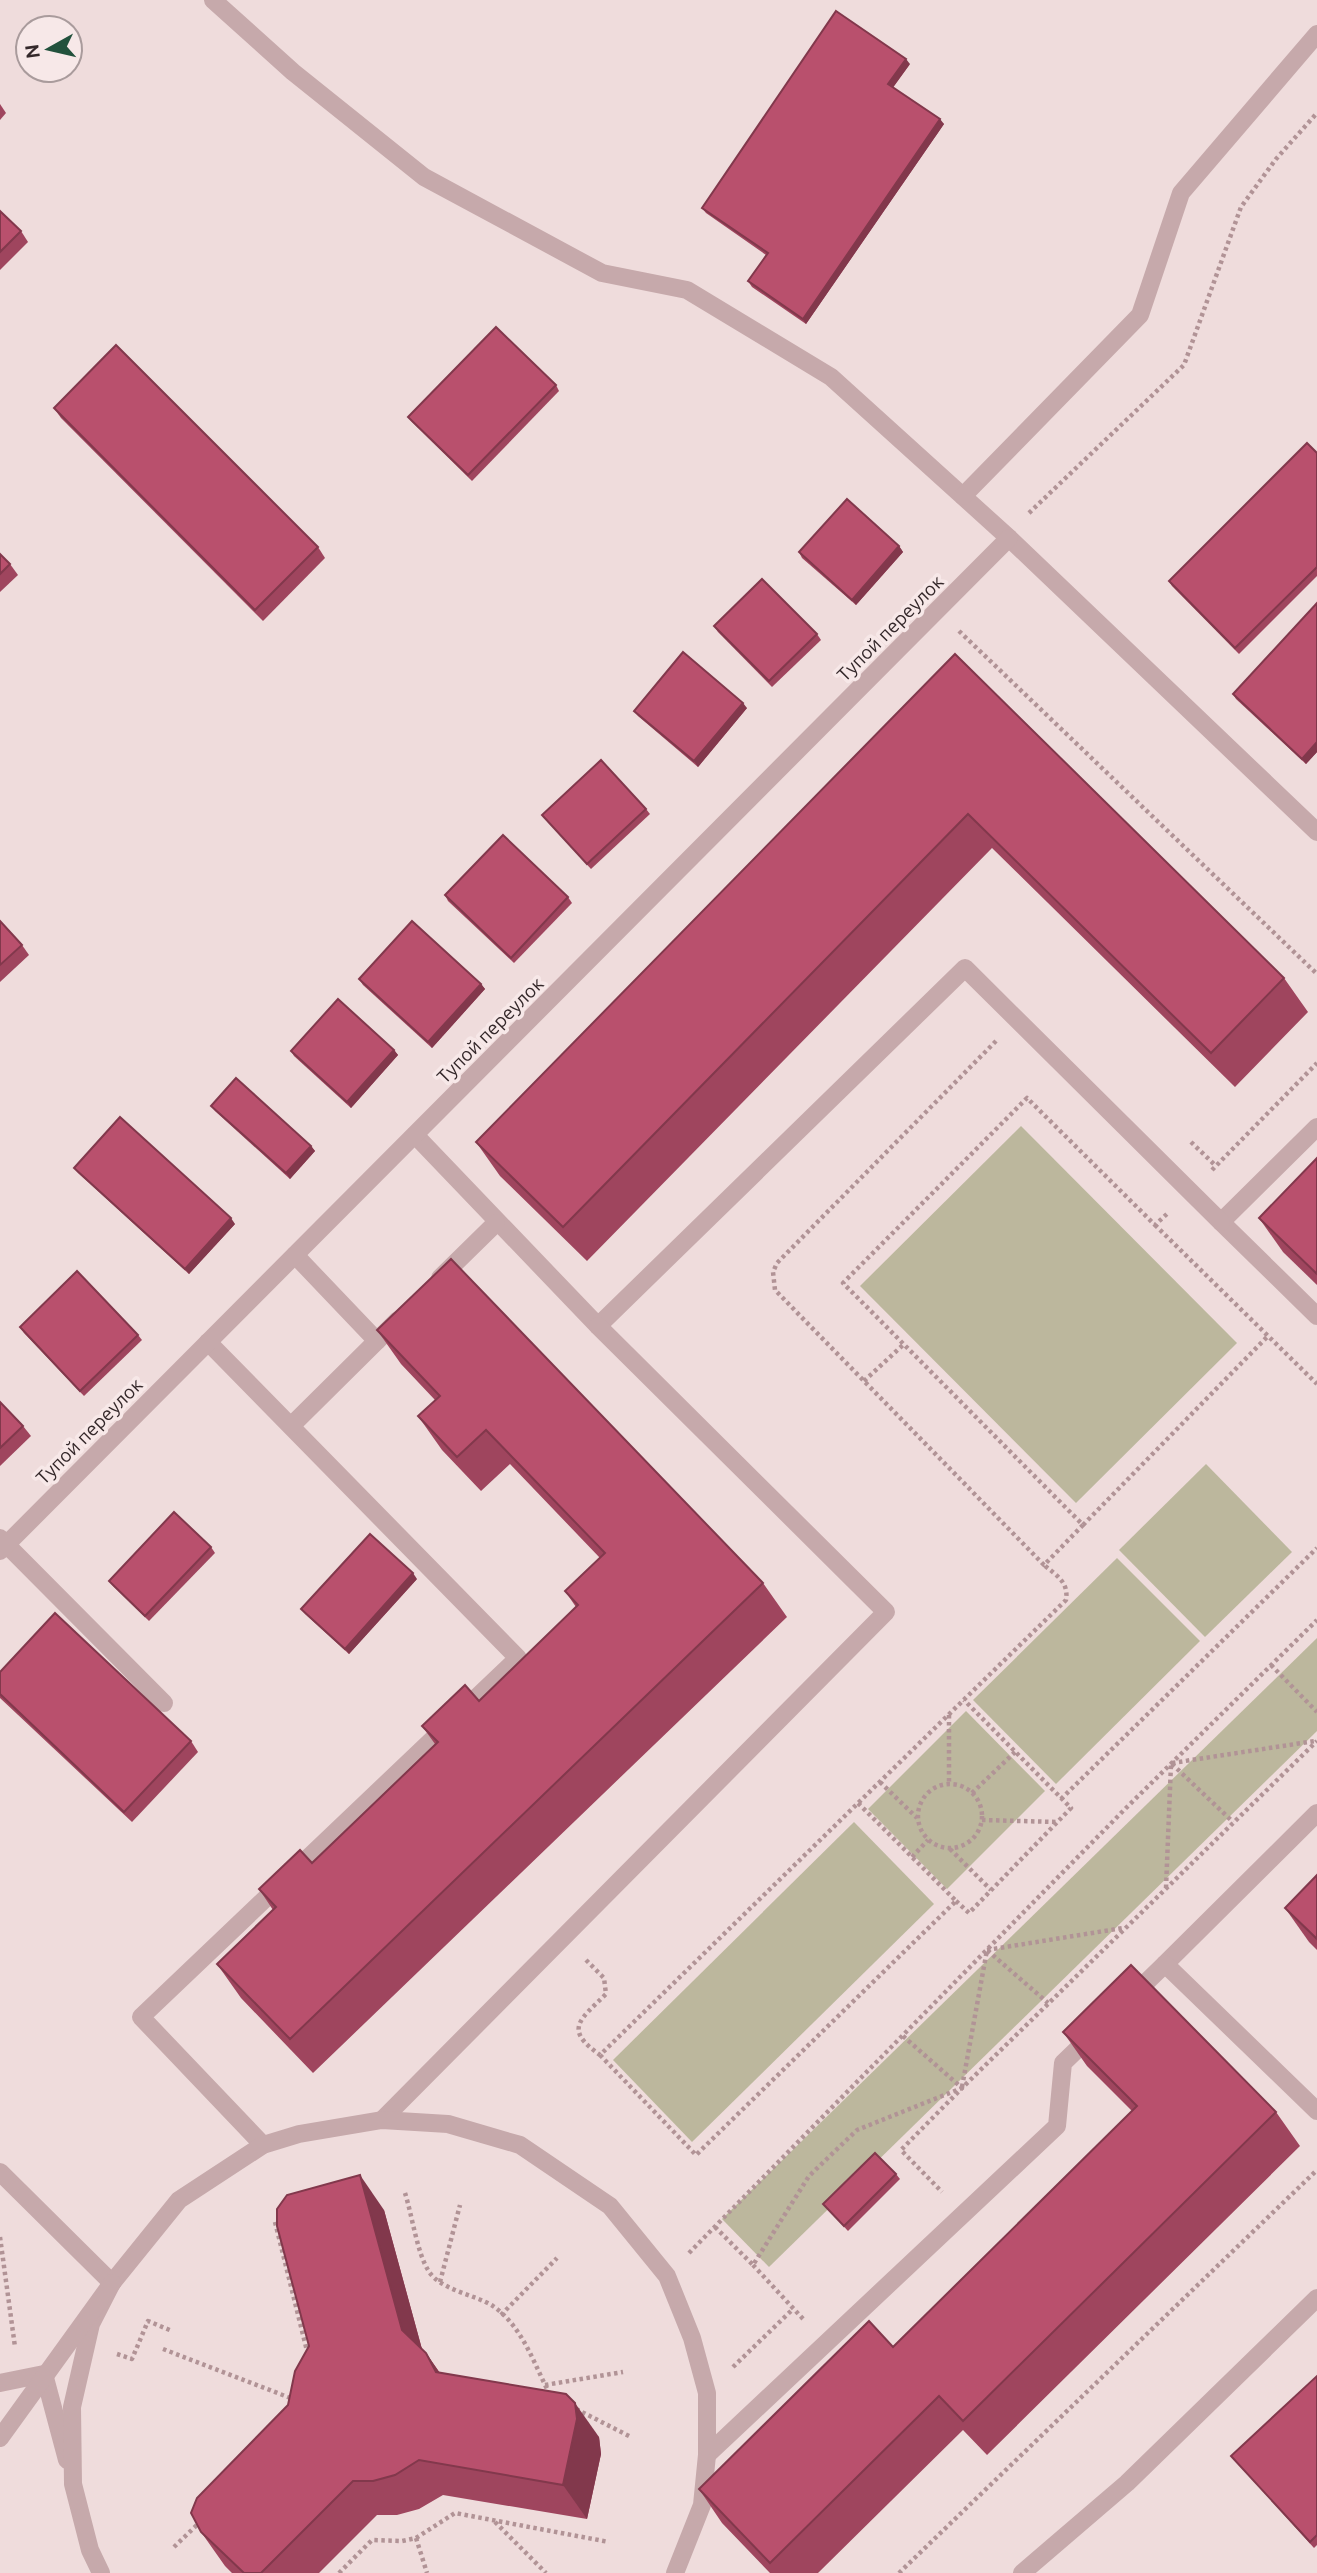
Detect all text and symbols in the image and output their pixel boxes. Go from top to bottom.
north arrow [14,14,84,84]
text: N [20,43,44,60]
street label: Тупой переулок [832,570,948,686]
street label: Тупой переулок [432,972,548,1088]
street label: Тупой переулок [31,1373,147,1489]

